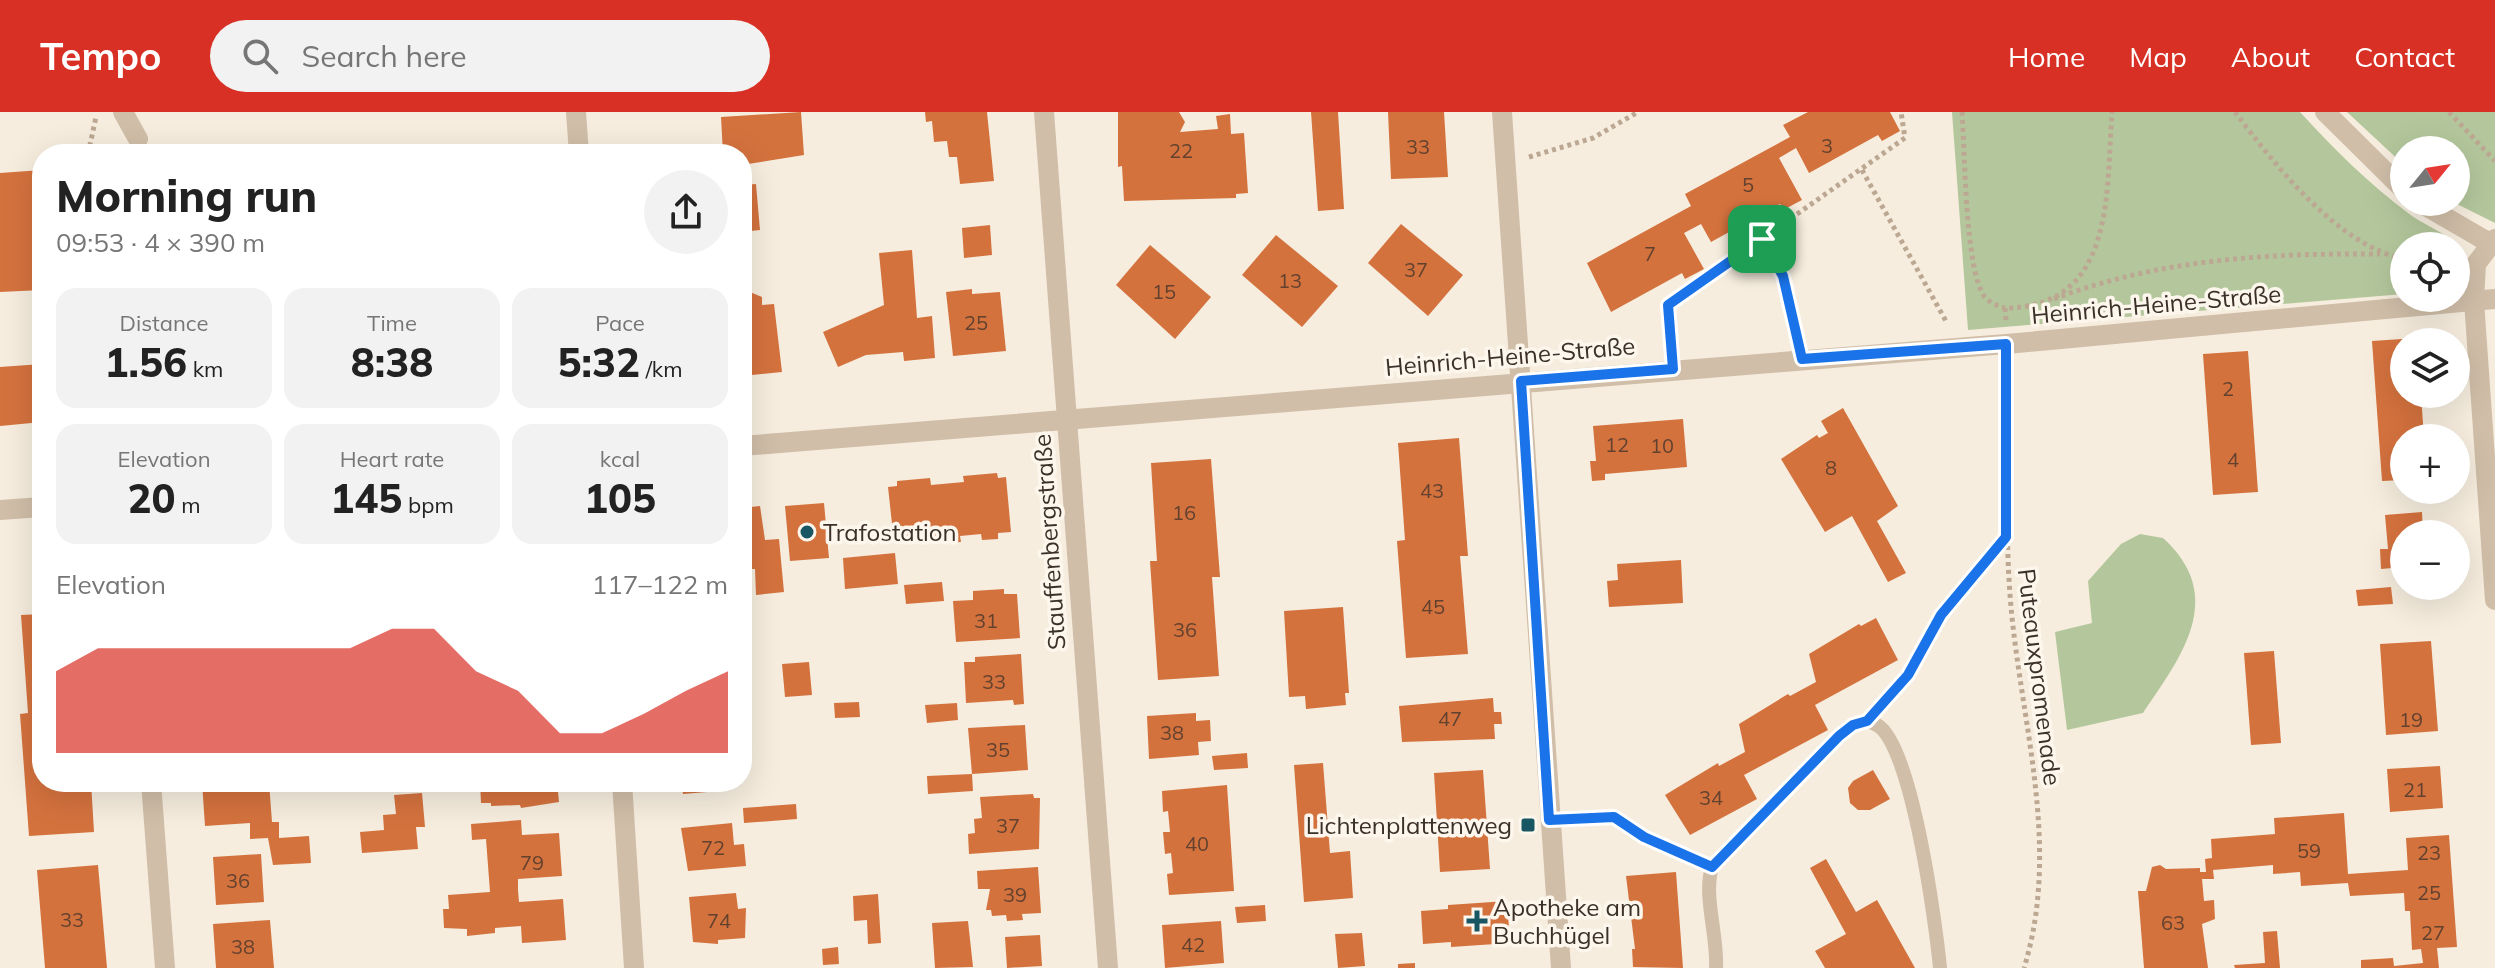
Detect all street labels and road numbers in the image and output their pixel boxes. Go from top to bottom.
street label: Heinrich-Heine-Straße [2030,278,2282,330]
street label: Heinrich-Heine-Straße [1384,330,1636,382]
street label: Stauffenbergstraße [1026,433,1072,651]
street label: Puteauxpromenade [2012,567,2068,787]

